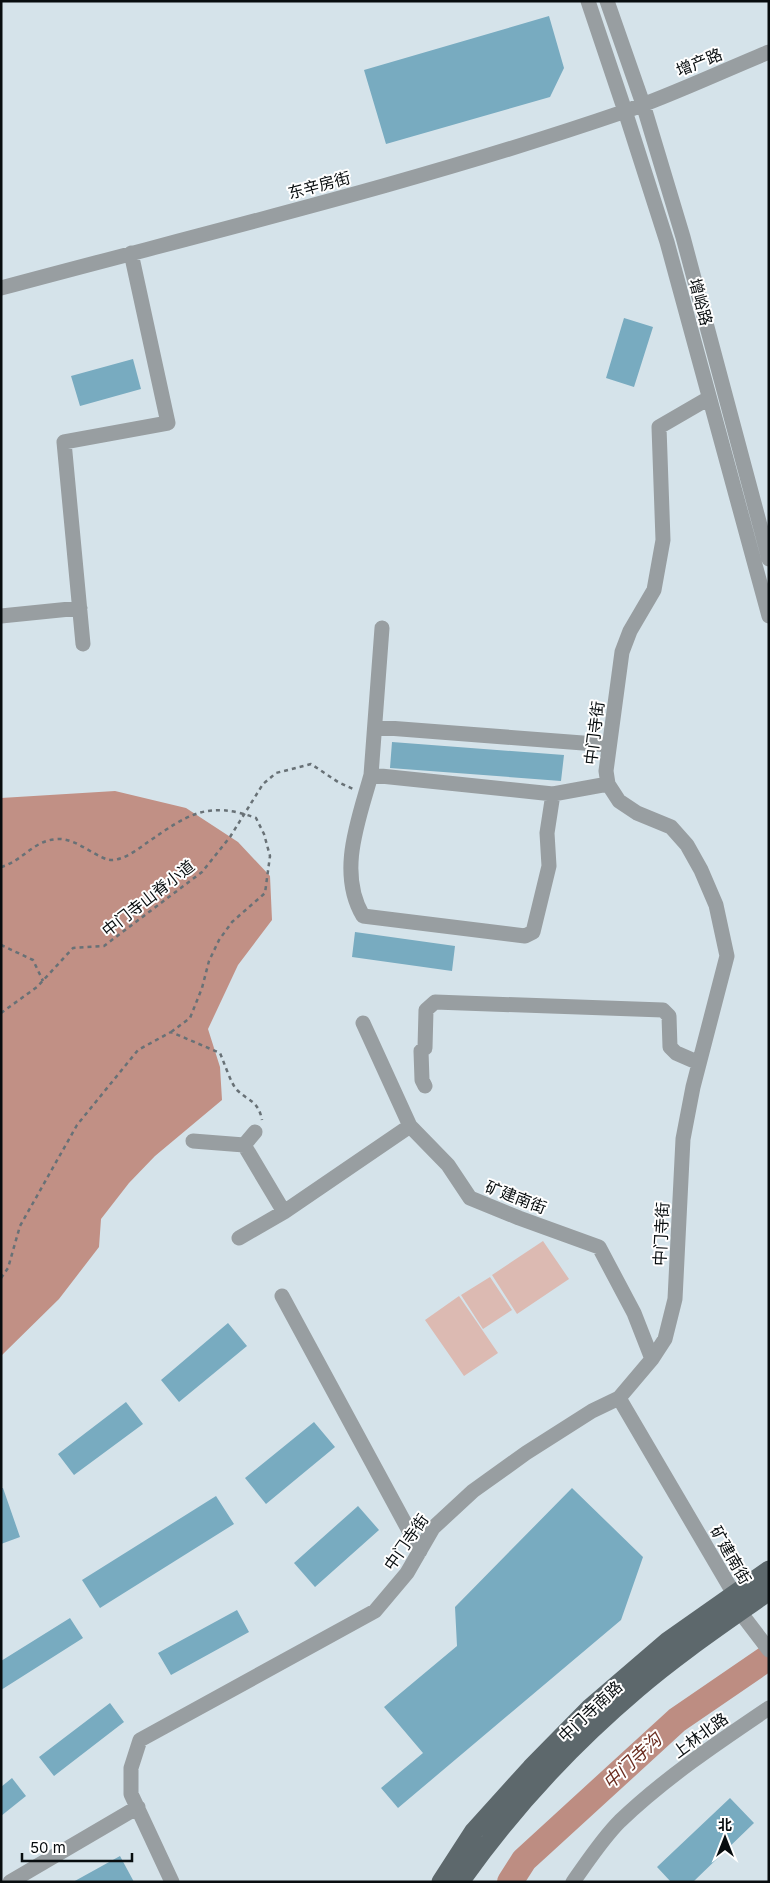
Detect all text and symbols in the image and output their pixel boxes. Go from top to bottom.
street label: 增产路 [673,44,725,80]
street label: 东辛房街 [285,167,353,203]
street label: 增峪路 [685,276,717,328]
street label: 中门寺街 [580,700,608,766]
street label: 中门寺山脊小道 [98,856,198,940]
street label: 矿建南街 [483,1176,549,1218]
street label: 中门寺街 [649,1202,673,1266]
street label: 中门寺街 [379,1510,433,1574]
street label: 矿建南街 [706,1522,756,1588]
street label: 中门寺南路 [554,1676,626,1746]
street label: 上林北路 [668,1708,732,1762]
water label: 中门寺沟 [599,1727,667,1793]
north arrow [700,1813,750,1863]
text: 北 [718,1816,732,1833]
scale bar [22,1830,132,1862]
text: 50 m [30,1838,66,1857]

